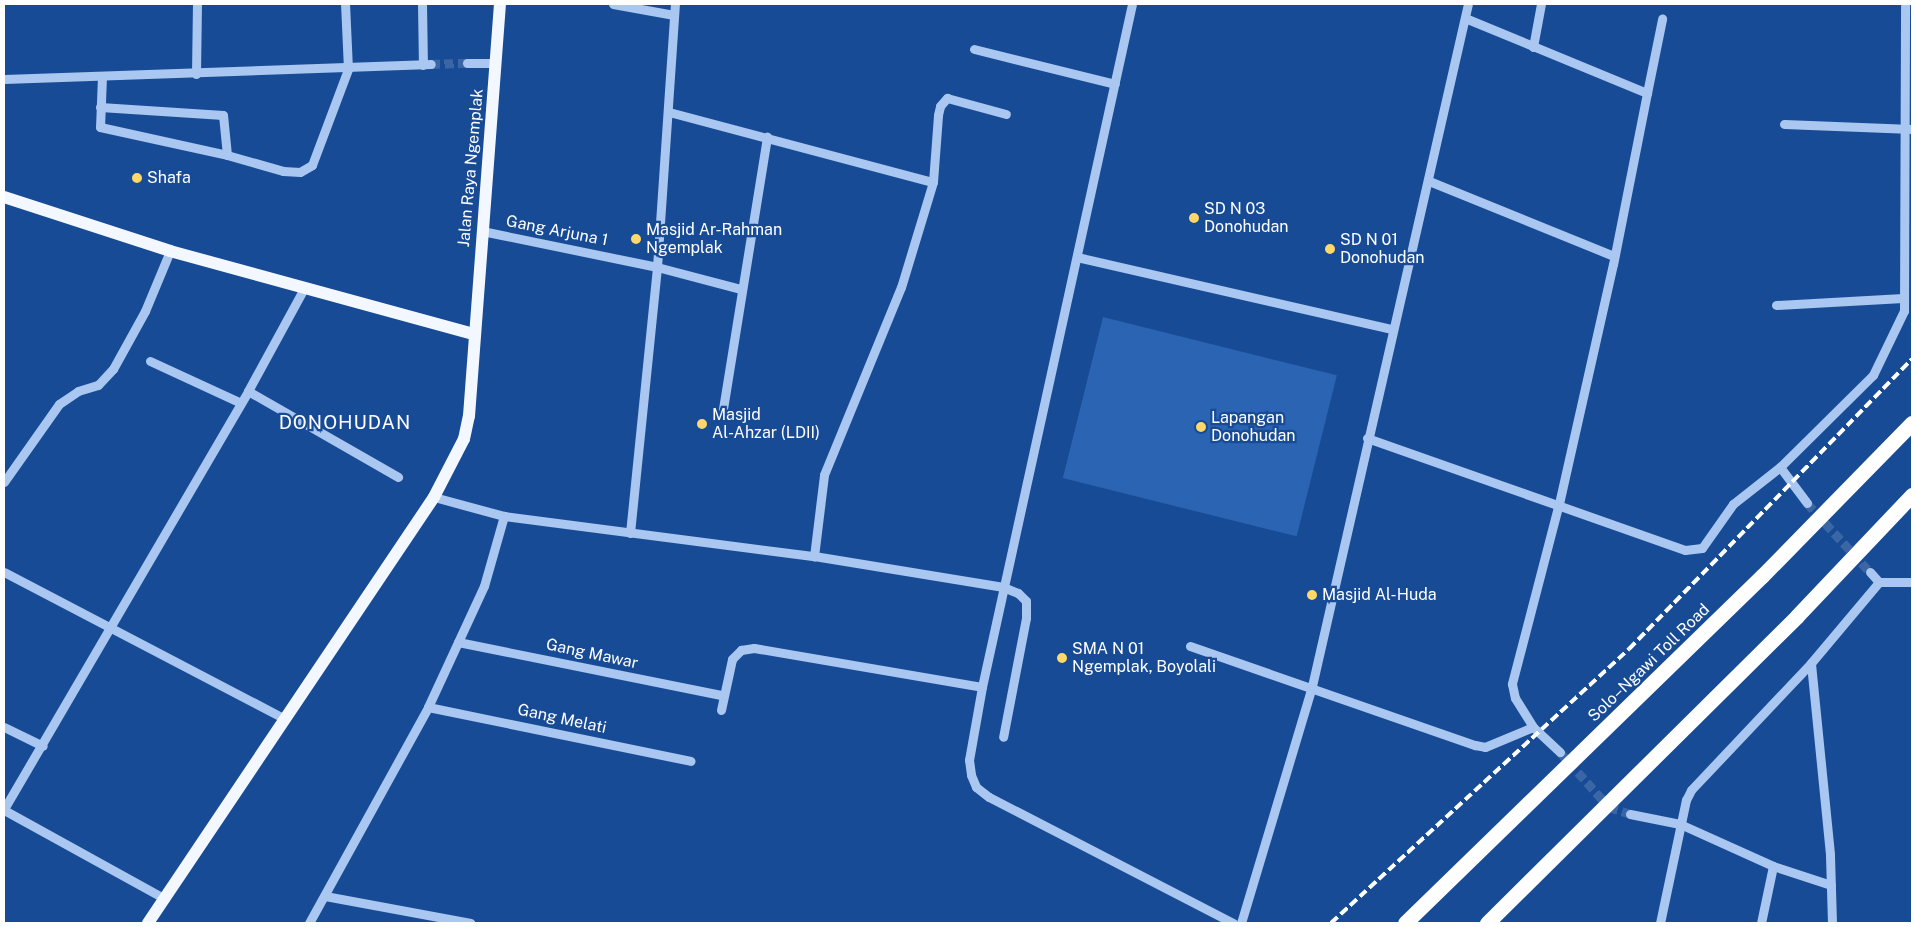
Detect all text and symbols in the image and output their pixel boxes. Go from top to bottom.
street label: Jalan Raya Ngemplak [455,88,487,248]
place label: Shafa [147,168,191,188]
marker: Shafa [131,172,143,184]
place label: SD N 03 Donohudan [1204,199,1289,237]
street label: Gang Arjuna 1 [504,212,610,250]
marker: SD N 03 Donohudan [1188,212,1200,224]
place label: Masjid Ar-Rahman Ngemplak [646,220,782,258]
place label: SD N 01 Donohudan [1340,230,1425,268]
marker: Masjid Ar-Rahman Ngemplak [630,233,642,245]
marker: SD N 01 Donohudan [1324,243,1336,255]
place label: Masjid Al-Ahzar (LDII) [712,405,820,443]
place label: Lapangan Donohudan [1211,408,1296,446]
district label: DONOHUDAN [278,412,412,434]
marker: Masjid Al-Ahzar (LDII) [696,418,708,430]
marker: Lapangan Donohudan [1195,421,1207,433]
place label: Masjid Al-Huda [1322,585,1437,605]
marker: Masjid Al-Huda [1306,589,1318,601]
street label: Solo–Ngawi Toll Road [1584,600,1714,726]
street label: Gang Mawar [544,635,640,673]
place label: SMA N 01 Ngemplak, Boyolali [1072,639,1216,677]
marker: SMA N 01 Ngemplak, Boyolali [1056,652,1068,664]
street label: Gang Melati [516,700,608,738]

